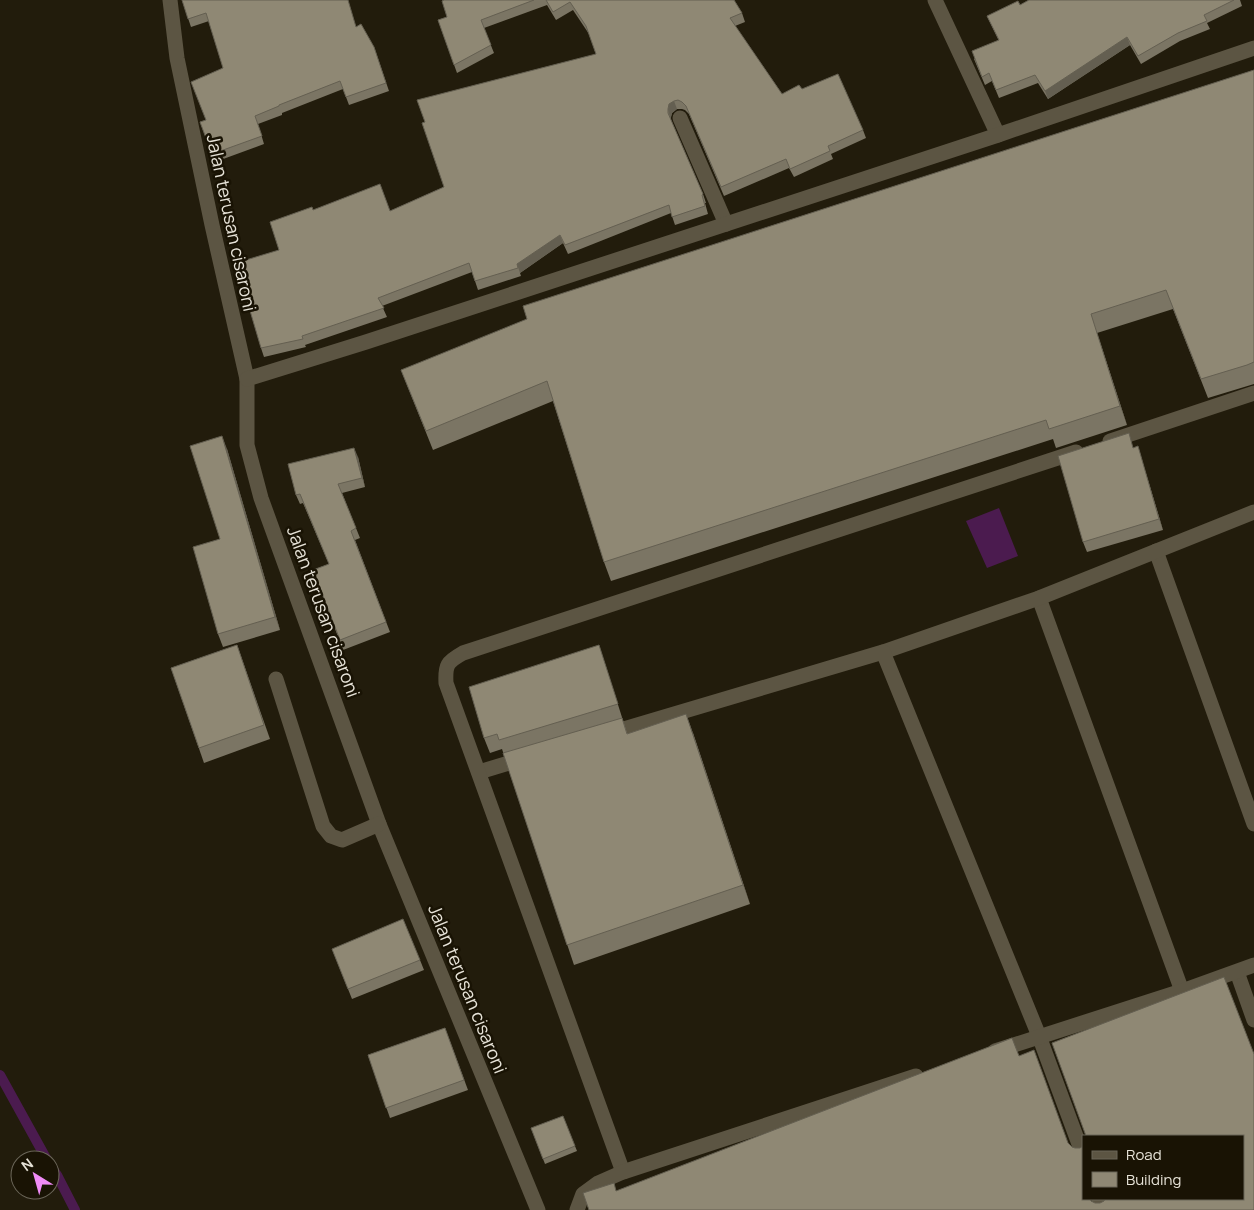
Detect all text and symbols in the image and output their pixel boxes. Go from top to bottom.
street label: Jalan terusan cisaroni [201,132,262,313]
street label: Jalan terusan cisaroni [282,523,366,700]
street label: Jalan terusan cisaroni [423,901,513,1077]
legend [1082,1135,1244,1200]
text: Road [1126,1144,1162,1165]
north arrow [10,1150,60,1200]
text: N [17,1154,37,1175]
text: Building [1126,1169,1181,1190]

